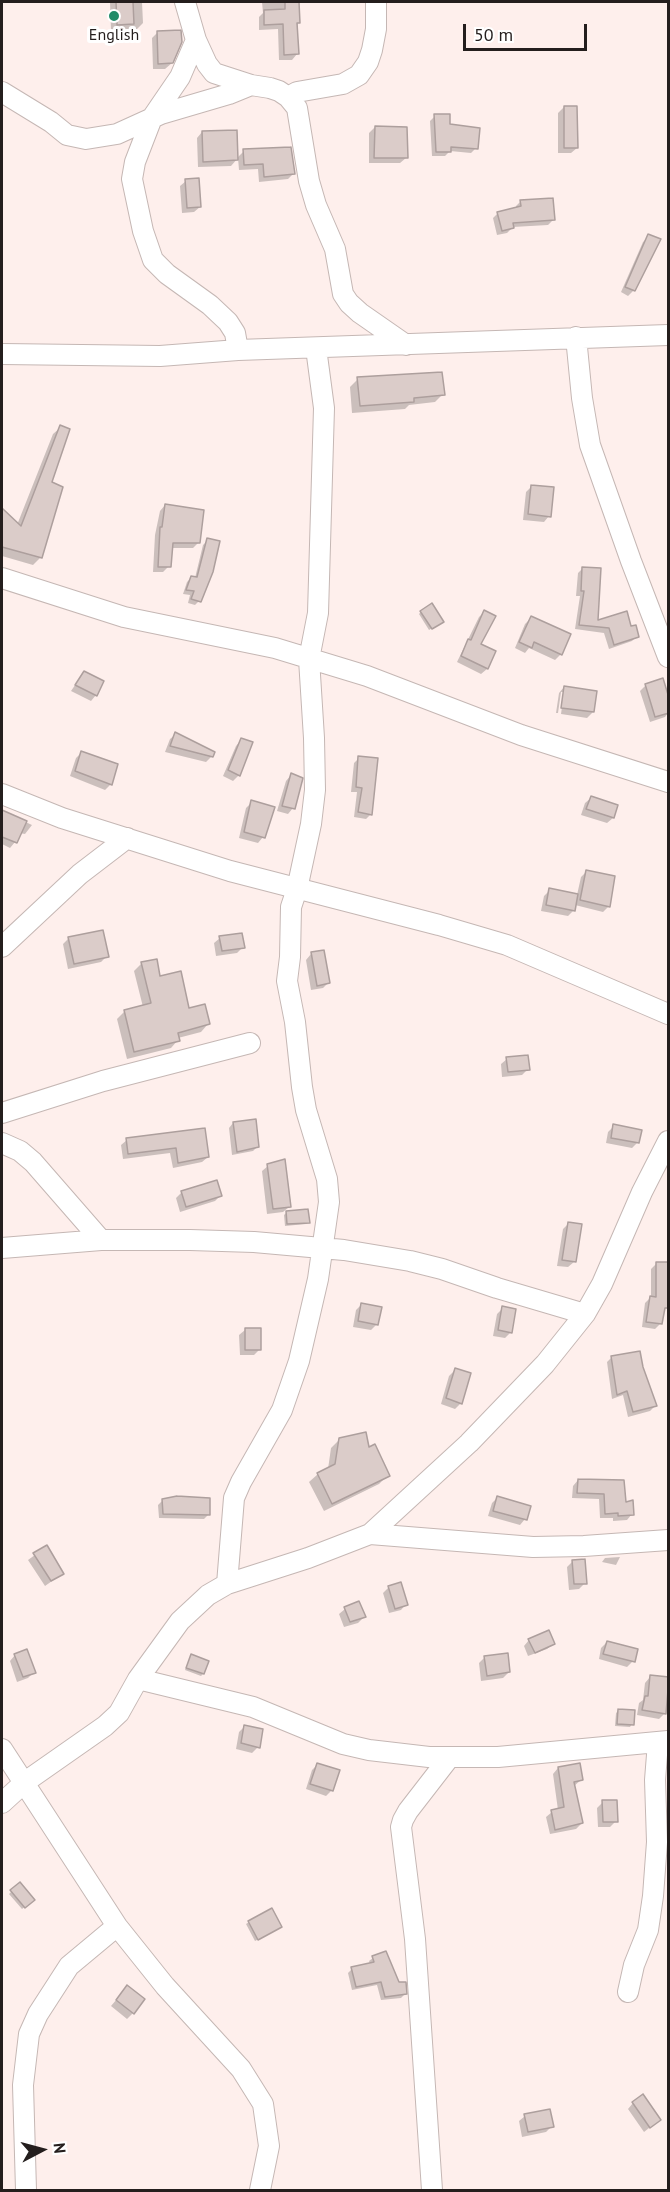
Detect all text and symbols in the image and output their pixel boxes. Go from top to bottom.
marker: English [107,9,121,23]
scale bar [466,12,590,50]
text: 50 m [474,23,513,46]
place label: English [89,25,139,45]
north arrow [12,2120,72,2180]
text: N [49,2142,70,2154]

